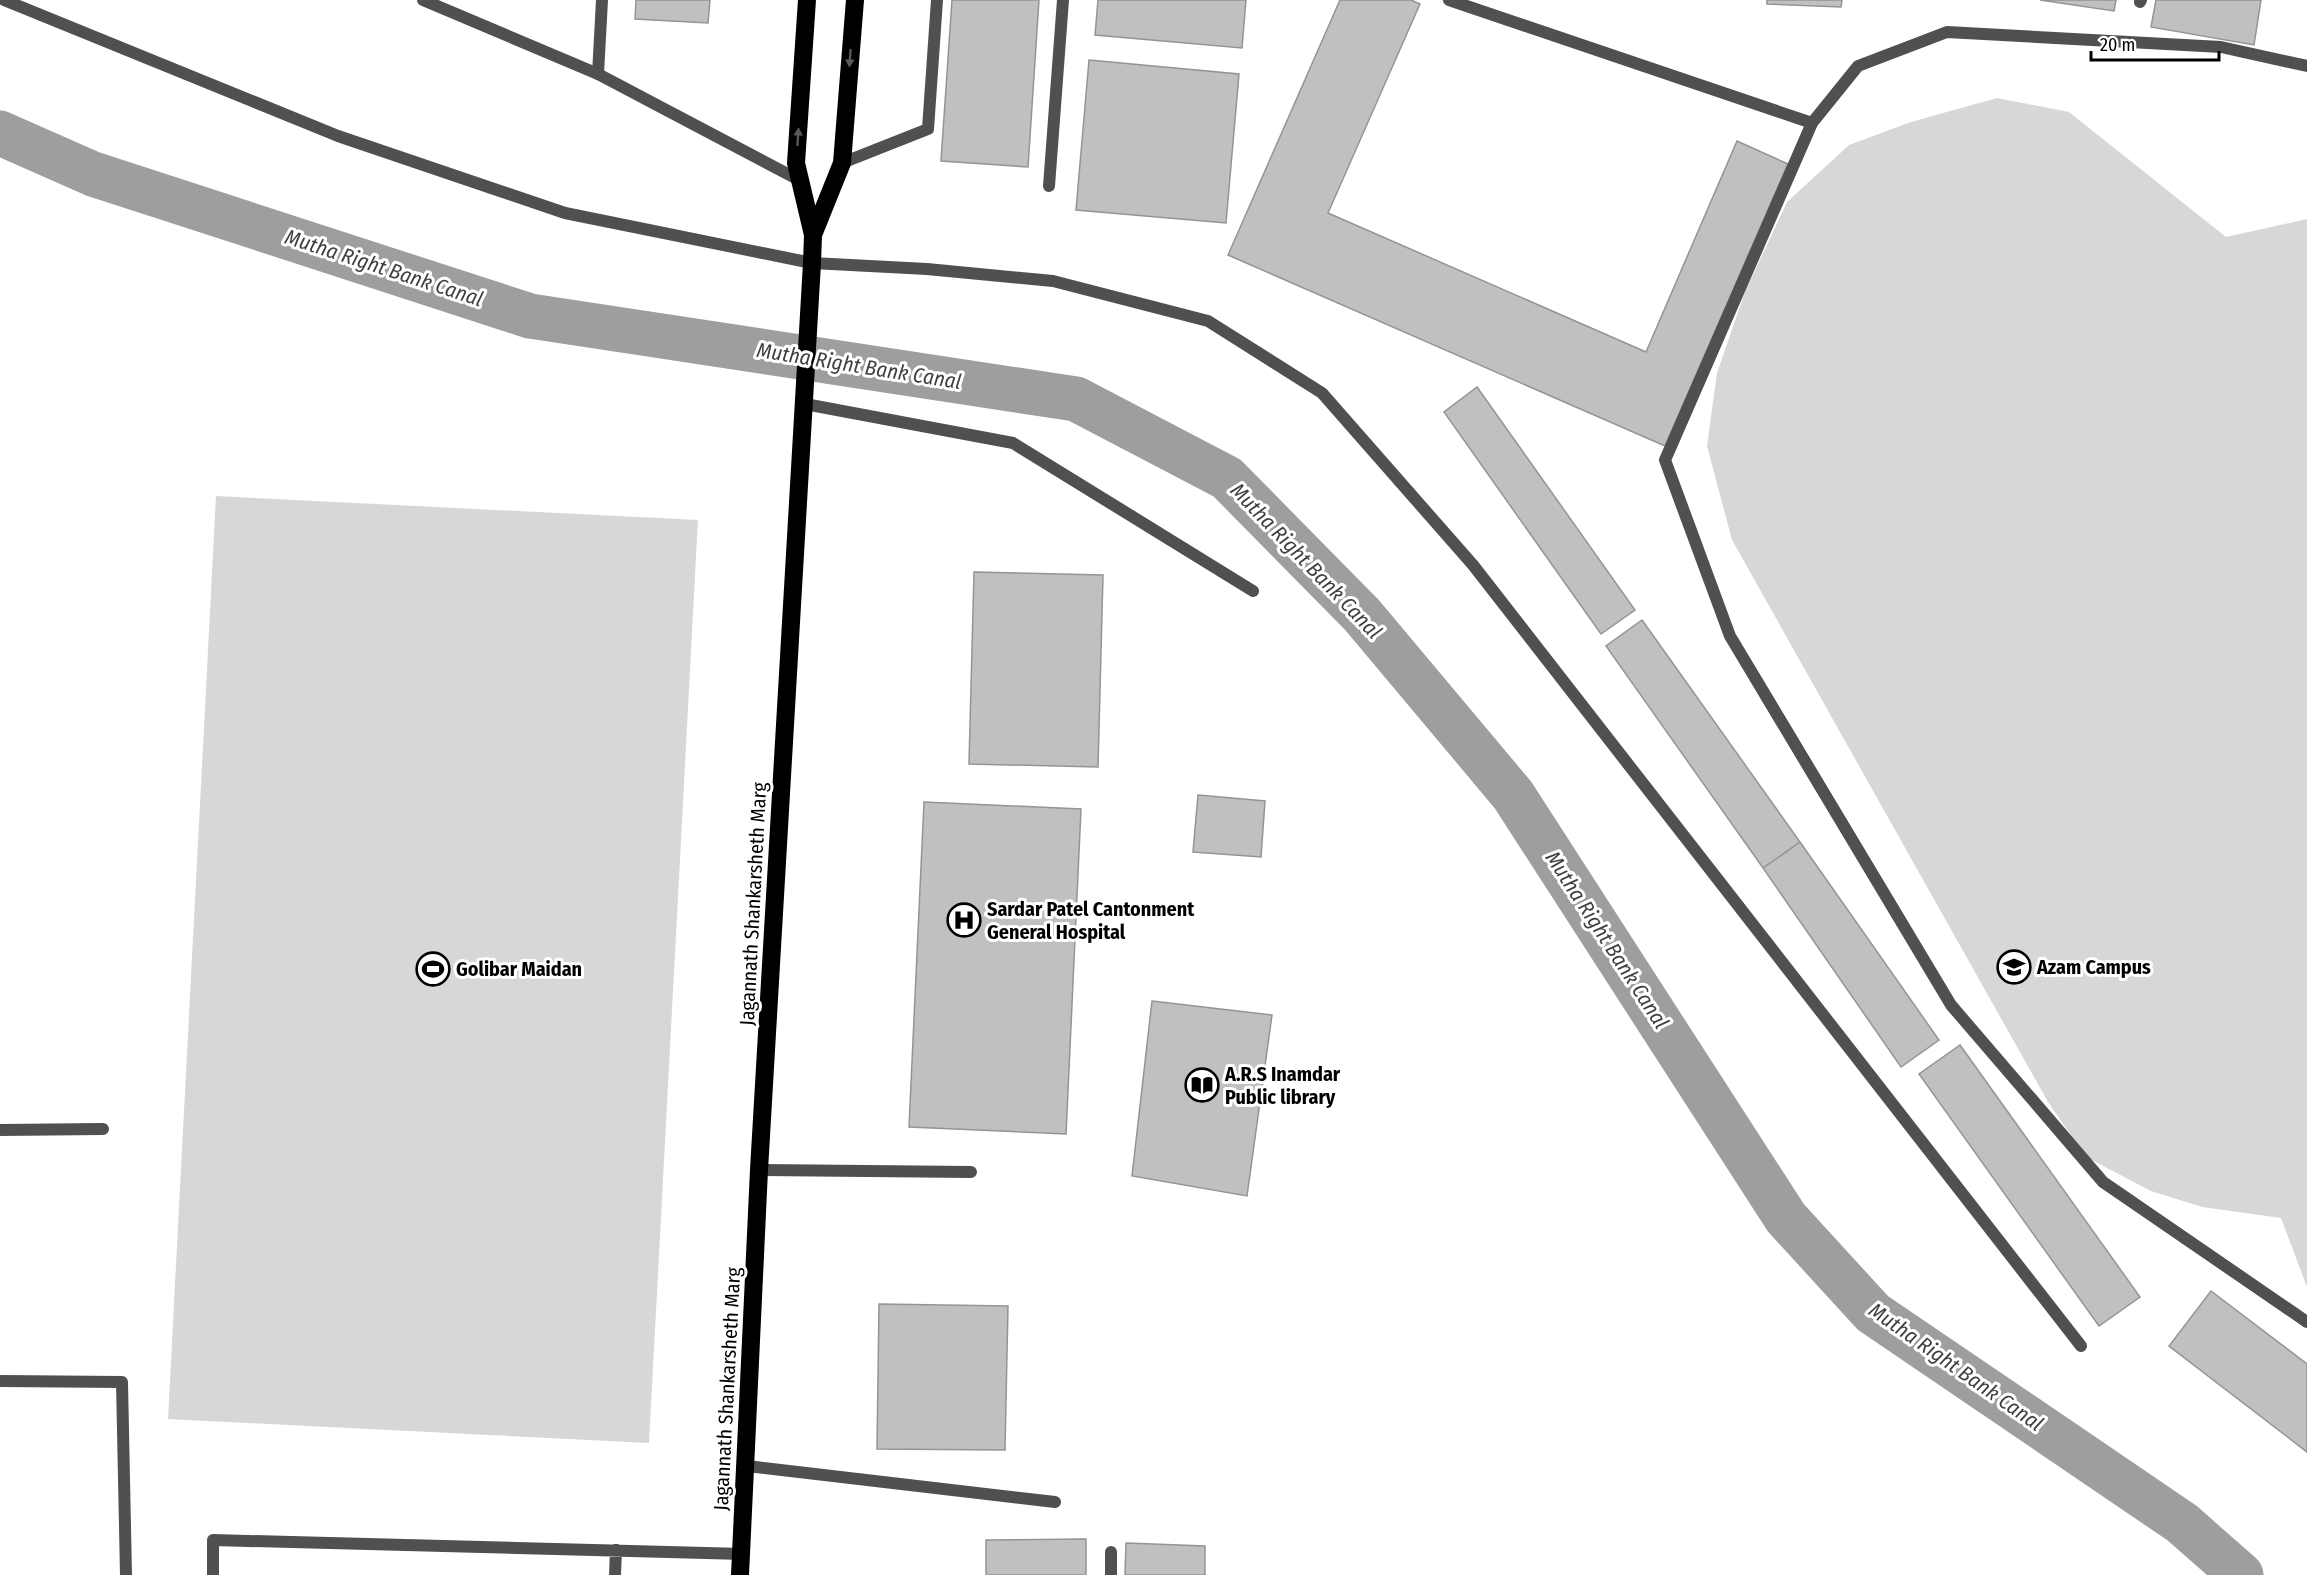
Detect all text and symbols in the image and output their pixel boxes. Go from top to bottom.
scale bar [2091,24,2218,62]
text: 20 m [2100,34,2135,56]
one-way arrow [845,49,855,68]
one-way arrow [793,127,803,146]
water label: Mutha Right Bank Canal [282,224,486,312]
water label: Mutha Right Bank Canal [755,337,963,395]
water label: Mutha Right Bank Canal [1225,478,1387,644]
street label: Jagannath Shankarsheth Marg [735,781,771,1026]
water label: Mutha Right Bank Canal [1540,846,1674,1034]
place label: Sardar Patel Cantonment General Hospital [987,897,1195,944]
hospital icon: Sardar Patel Cantonment General Hospital [946,902,982,938]
school or university icon: Azam Campus [1996,949,2032,985]
sports icon: Golibar Maidan [415,951,451,987]
place label: Azam Campus [2036,955,2151,979]
place label: Golibar Maidan [456,957,582,981]
place label: A.R.S Inamdar Public library [1224,1062,1341,1109]
library icon: A.R.S Inamdar Public library [1184,1067,1220,1103]
street label: Jagannath Shankarsheth Marg [709,1266,745,1511]
water label: Mutha Right Bank Canal [1864,1297,2048,1437]

